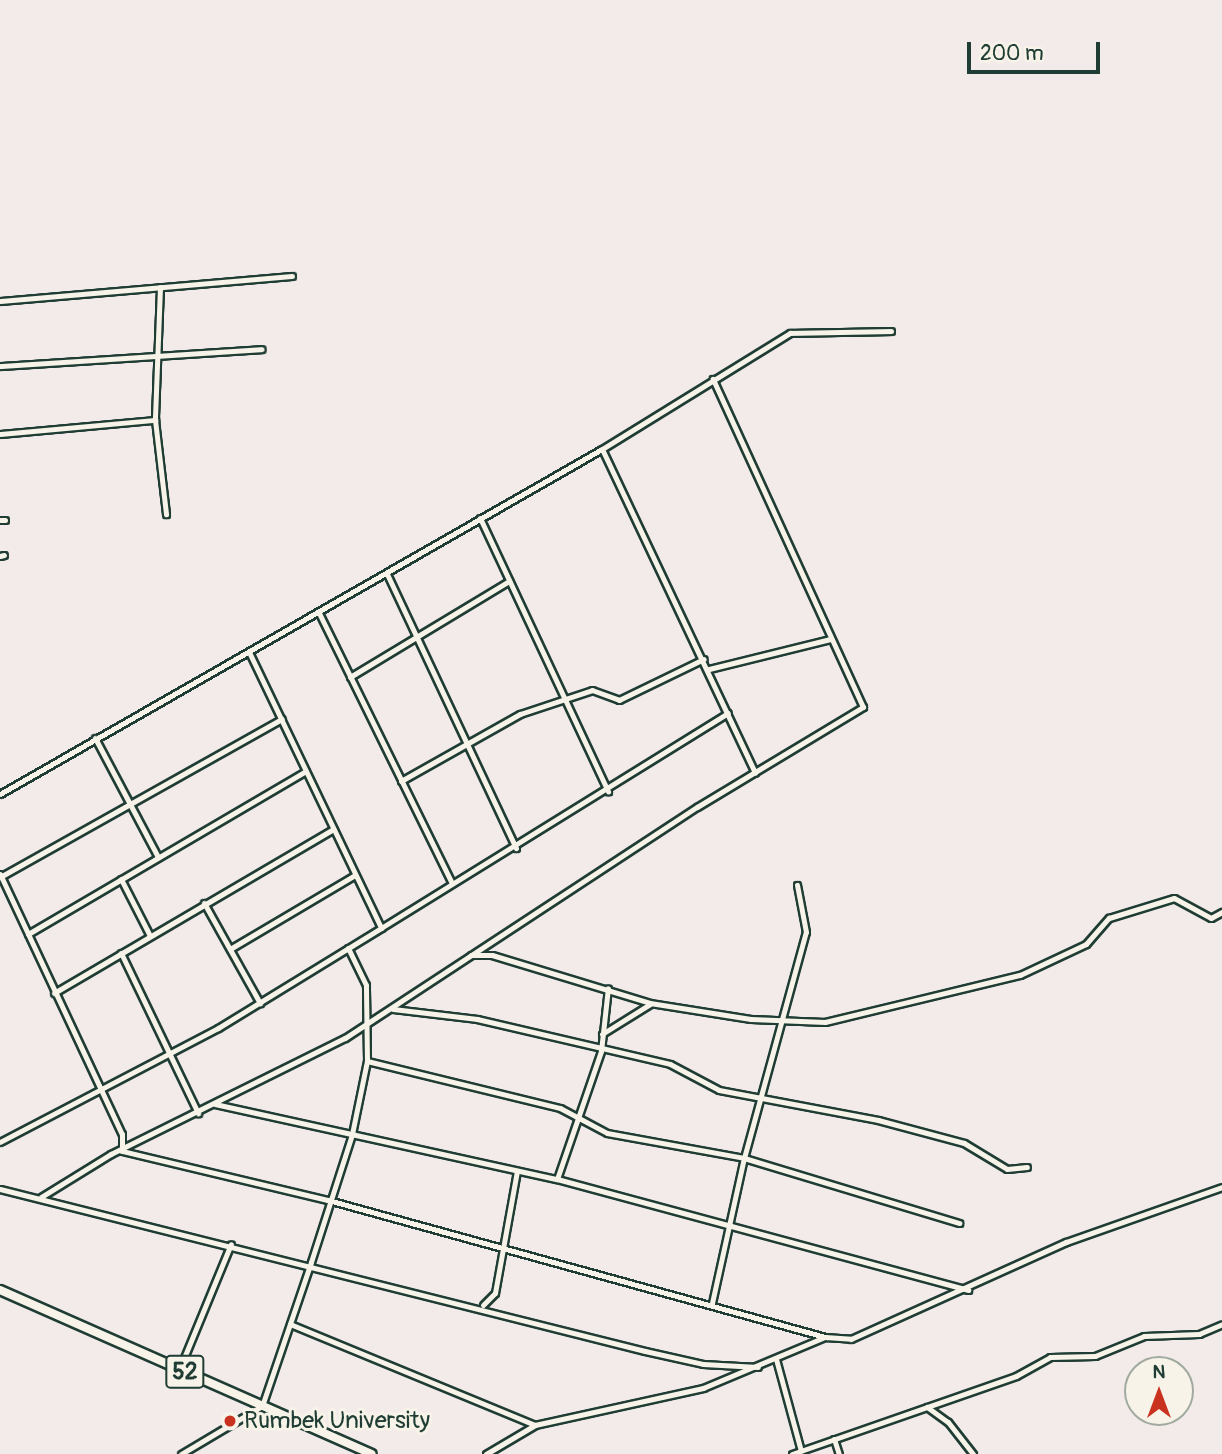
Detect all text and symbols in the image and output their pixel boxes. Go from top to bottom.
scale bar [970,28,1103,72]
text: 200 m [980,40,1044,67]
road number: 52 [164,1352,206,1392]
north arrow [1124,1356,1194,1426]
text: N [1153,1360,1165,1384]
place label: Rumbek University [244,1407,430,1435]
marker: Rumbek University [222,1413,238,1429]

